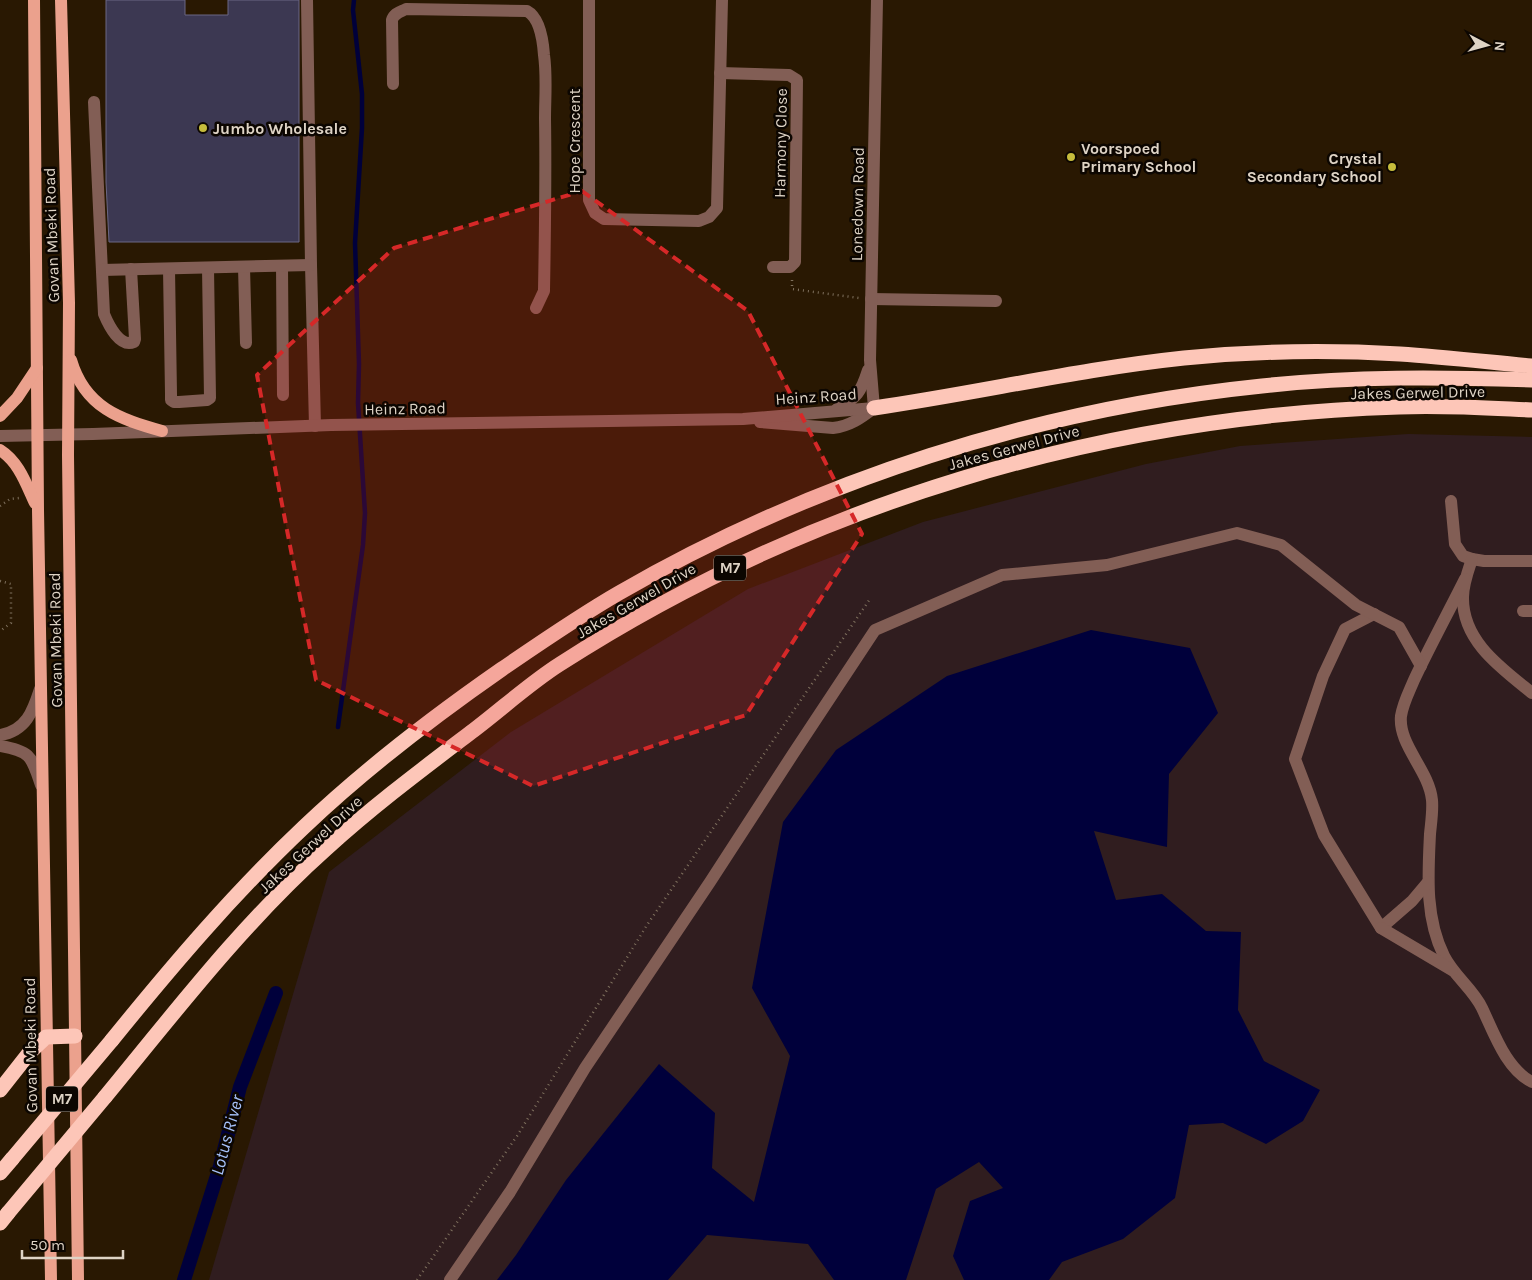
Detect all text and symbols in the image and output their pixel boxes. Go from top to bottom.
north arrow [1462,20,1512,70]
text: N [1490,40,1508,52]
street label: Hope Crescent [565,88,584,194]
street label: Harmony Close [770,88,791,198]
place label: Jumbo Wholesale [213,119,347,138]
marker: Jumbo Wholesale [197,122,209,134]
place label: Voorspoed Primary School [1081,139,1196,176]
street label: Lonedown Road [847,147,868,261]
place label: Crystal Secondary School [1247,149,1382,186]
marker: Voorspoed Primary School [1065,151,1077,163]
marker: Crystal Secondary School [1386,161,1398,173]
street label: Govan Mbeki Road [40,167,63,303]
street label: Jakes Gerwel Drive [1351,382,1485,403]
street label: Heinz Road [775,384,857,409]
street label: Heinz Road [364,398,446,419]
street label: Jakes Gerwel Drive [947,421,1082,474]
road number: M7 [714,556,746,580]
street label: Jakes Gerwel Drive [573,559,699,642]
street label: Govan Mbeki Road [45,572,66,708]
street label: Jakes Gerwel Drive [255,792,366,897]
street label: Govan Mbeki Road [20,977,41,1113]
road number: M7 [46,1086,78,1112]
water label: Lotus River [206,1092,248,1178]
scale bar [22,1228,124,1260]
text: 50 m [30,1236,65,1254]

